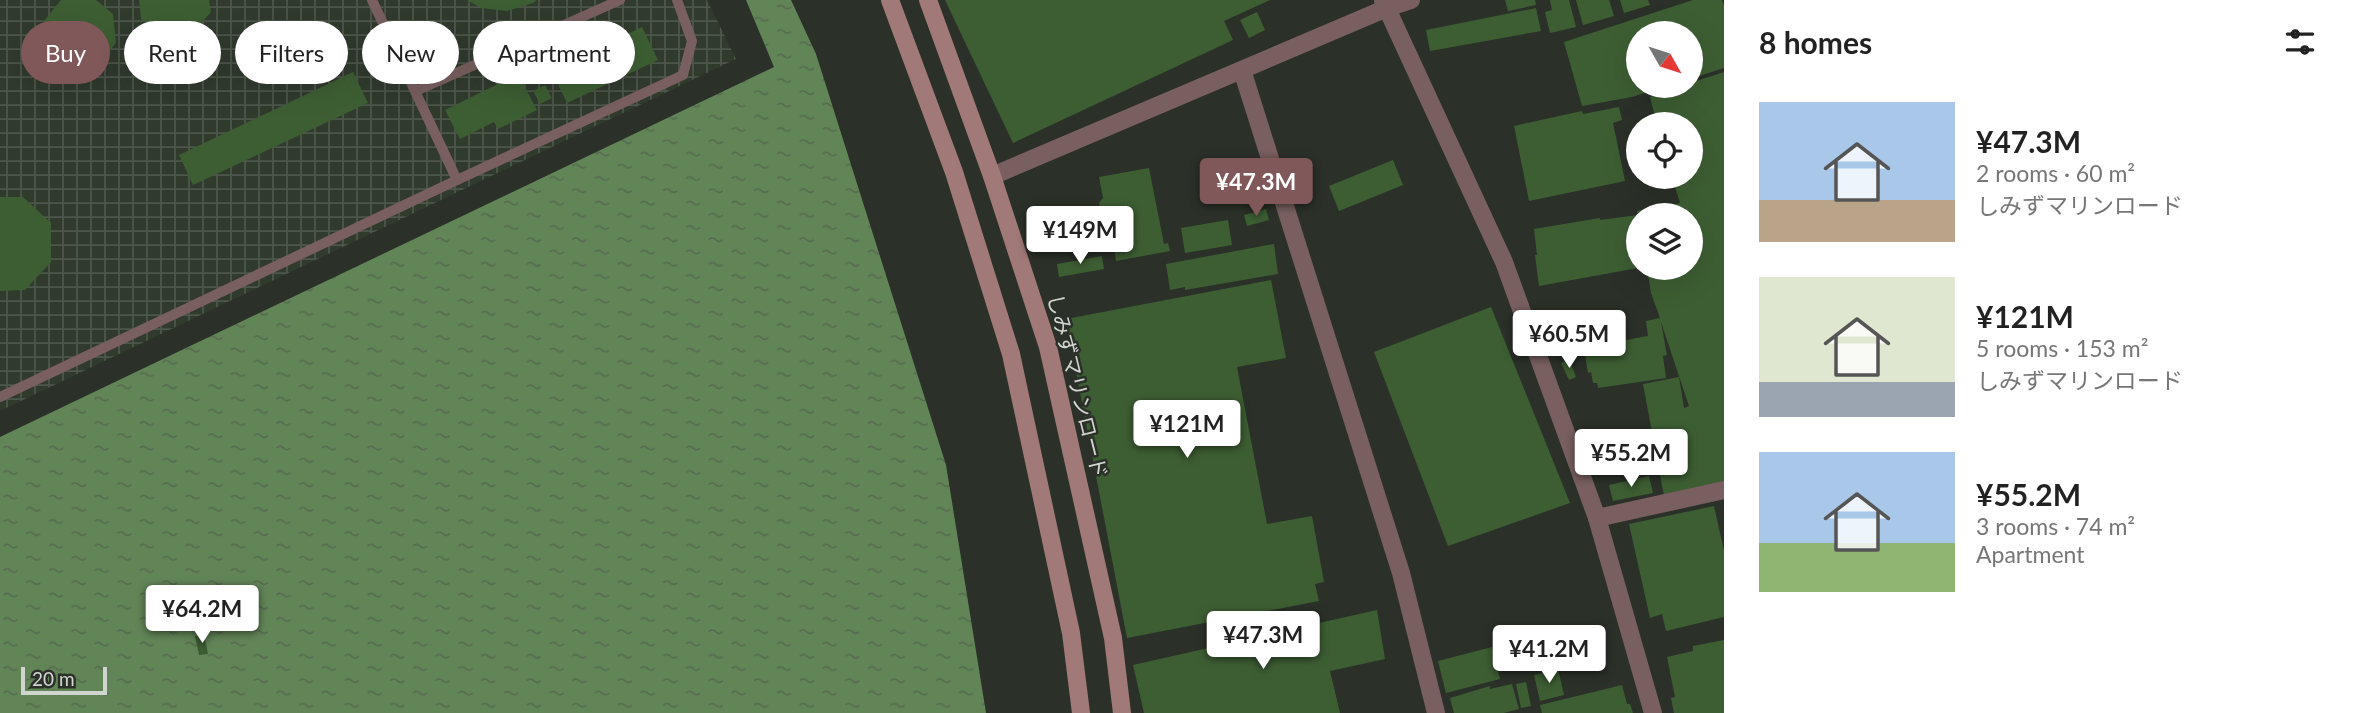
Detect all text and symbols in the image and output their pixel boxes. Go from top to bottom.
chip: Buy [21,21,110,84]
chip: Rent [124,21,221,84]
chip: Filters [235,21,348,84]
chip: New [362,21,459,84]
chip: Apartment [473,21,635,84]
north arrow [1626,21,1703,98]
map controls [1626,21,1703,280]
icon: filters [2281,23,2319,61]
text: 8 homes [1759,24,1872,60]
button: locate [1626,112,1703,189]
text: ¥47.3M [1976,123,2081,159]
icon: home [1815,130,1899,214]
pin: ¥47.3M [1199,158,1313,218]
text: 2 rooms · 60 m² [1976,159,2135,187]
text: ¥47.3M [1216,167,1296,195]
text: しみずマリンロード [1976,191,2183,219]
button: layers [1626,203,1703,280]
pin: ¥149M [1031,206,1129,266]
text: ¥149M [1042,215,1118,243]
street label: しみずマリンロード [1043,291,1113,480]
text: ¥121M [1976,298,2074,334]
icon: home [1815,305,1899,389]
pin: ¥60.5M [1512,310,1626,370]
text: ¥60.5M [1529,319,1609,347]
text: 5 rooms · 153 m² [1976,334,2148,362]
text: しみずマリンロード [1976,366,2183,394]
pin: ¥121M [1138,400,1236,460]
text: ¥121M [1149,409,1225,437]
pin: ¥55.2M [1574,430,1688,489]
text: ¥55.2M [1591,438,1671,466]
text: ¥55.2M [1976,476,2081,512]
icon: home [1815,480,1899,564]
text: 3 rooms · 74 m² [1976,512,2135,540]
text: Apartment [1976,540,2084,568]
pin: ¥64.2M [145,586,259,645]
text: ¥64.2M [162,594,242,622]
pin: ¥47.3M [1206,612,1320,671]
text: ¥47.3M [1223,620,1303,648]
pin: ¥41.2M [1492,626,1606,685]
text: ¥41.2M [1509,634,1589,662]
scale bar [21,664,107,696]
text: 20 m [32,667,75,690]

